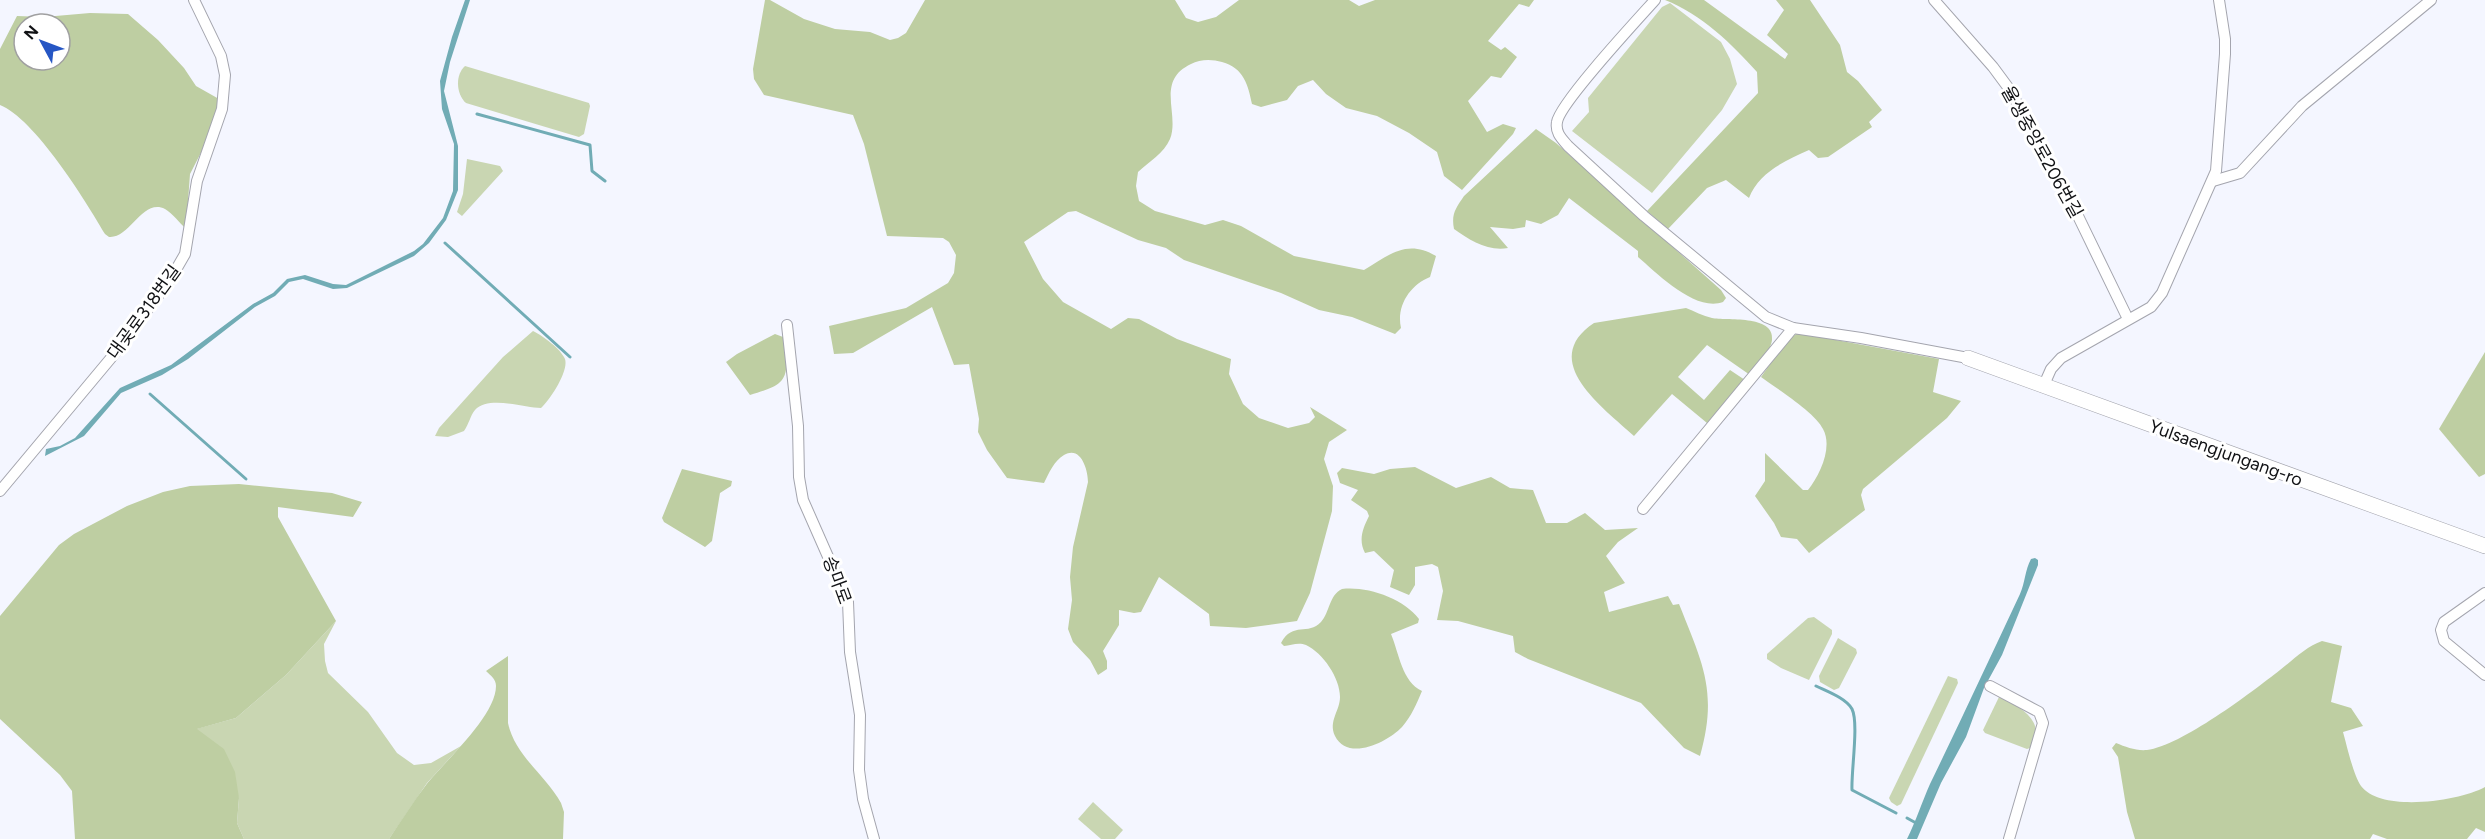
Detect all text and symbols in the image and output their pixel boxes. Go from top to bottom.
north arrow [12,12,72,72]
text: N [20,22,42,43]
street label: 율생중앙로206번길 [1997,82,2087,222]
street label: 대곶로318번길 [102,261,186,363]
street label: Yulsaengjungang-ro [2146,415,2306,491]
street label: 송마로 [818,553,856,607]

